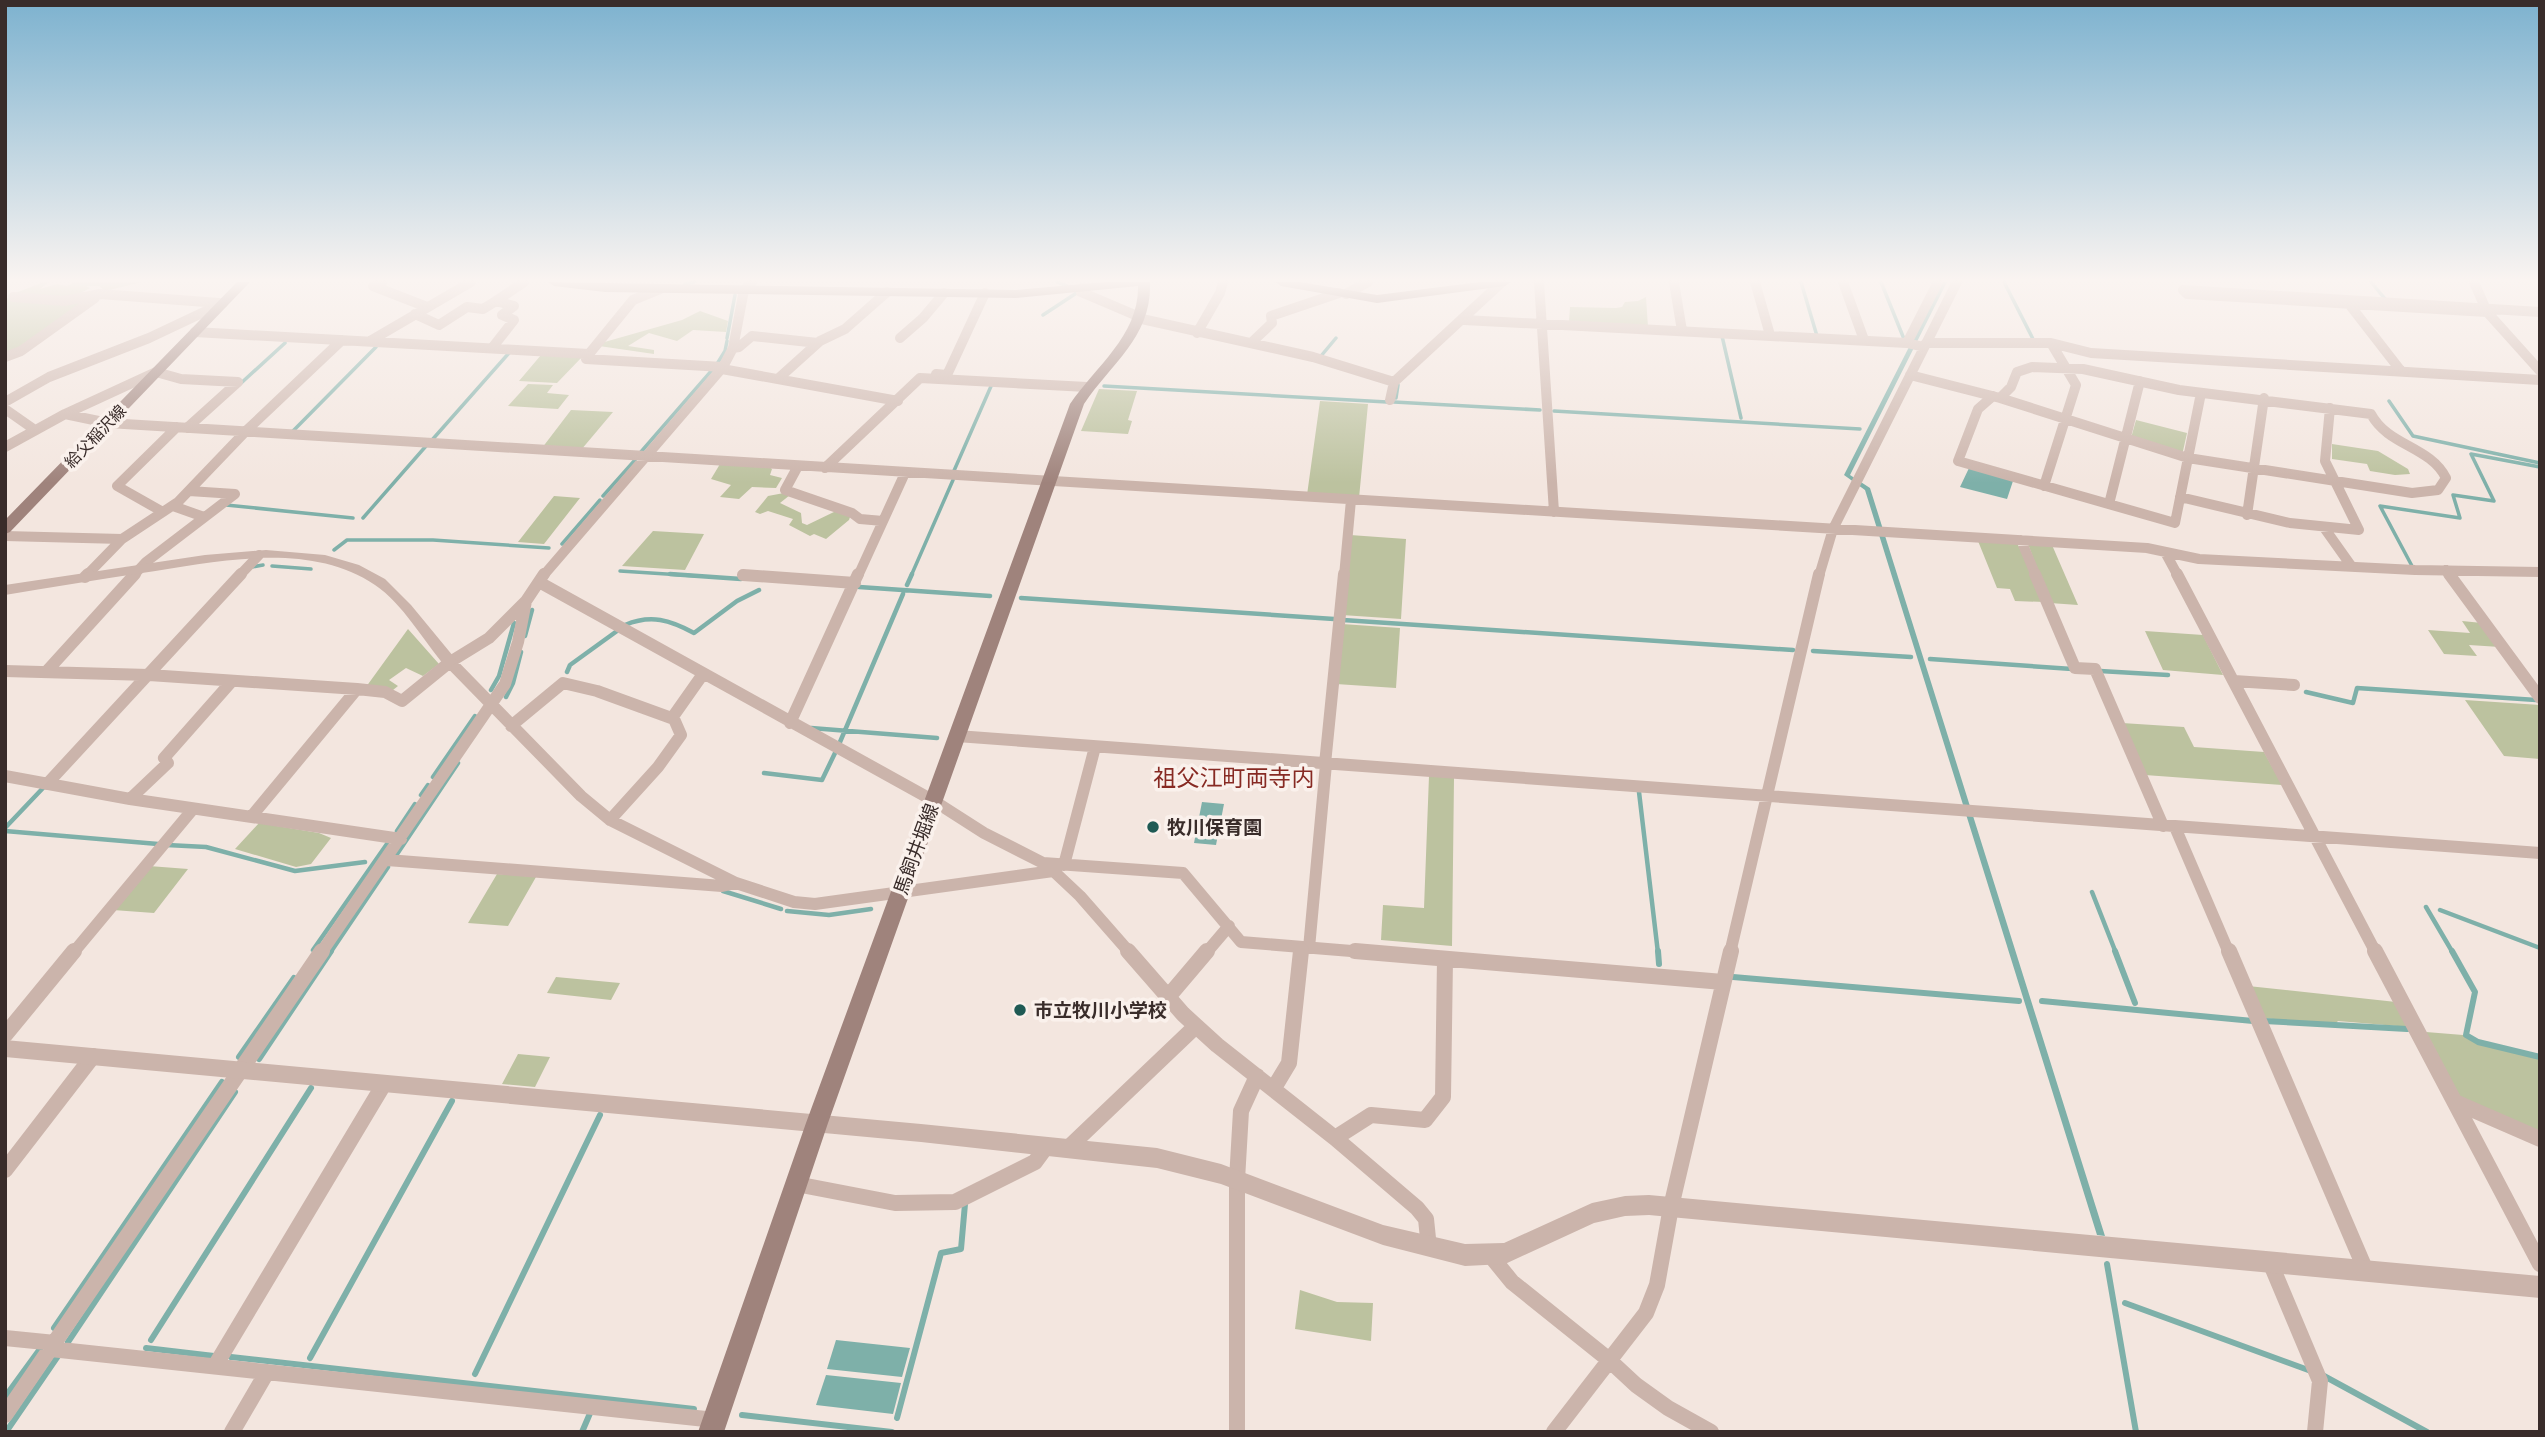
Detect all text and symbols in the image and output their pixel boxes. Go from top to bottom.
street label: 給父稲沢線 [59,400,131,472]
district label: 祖父江町両寺内 [1154,762,1315,793]
street label: 馬飼井堀線 [888,800,944,898]
place label: 牧川保育園 [1167,814,1262,840]
marker: 牧川保育園 [1145,819,1161,835]
place label: 市立牧川小学校 [1034,997,1167,1023]
marker: 市立牧川小学校 [1012,1002,1028,1018]

